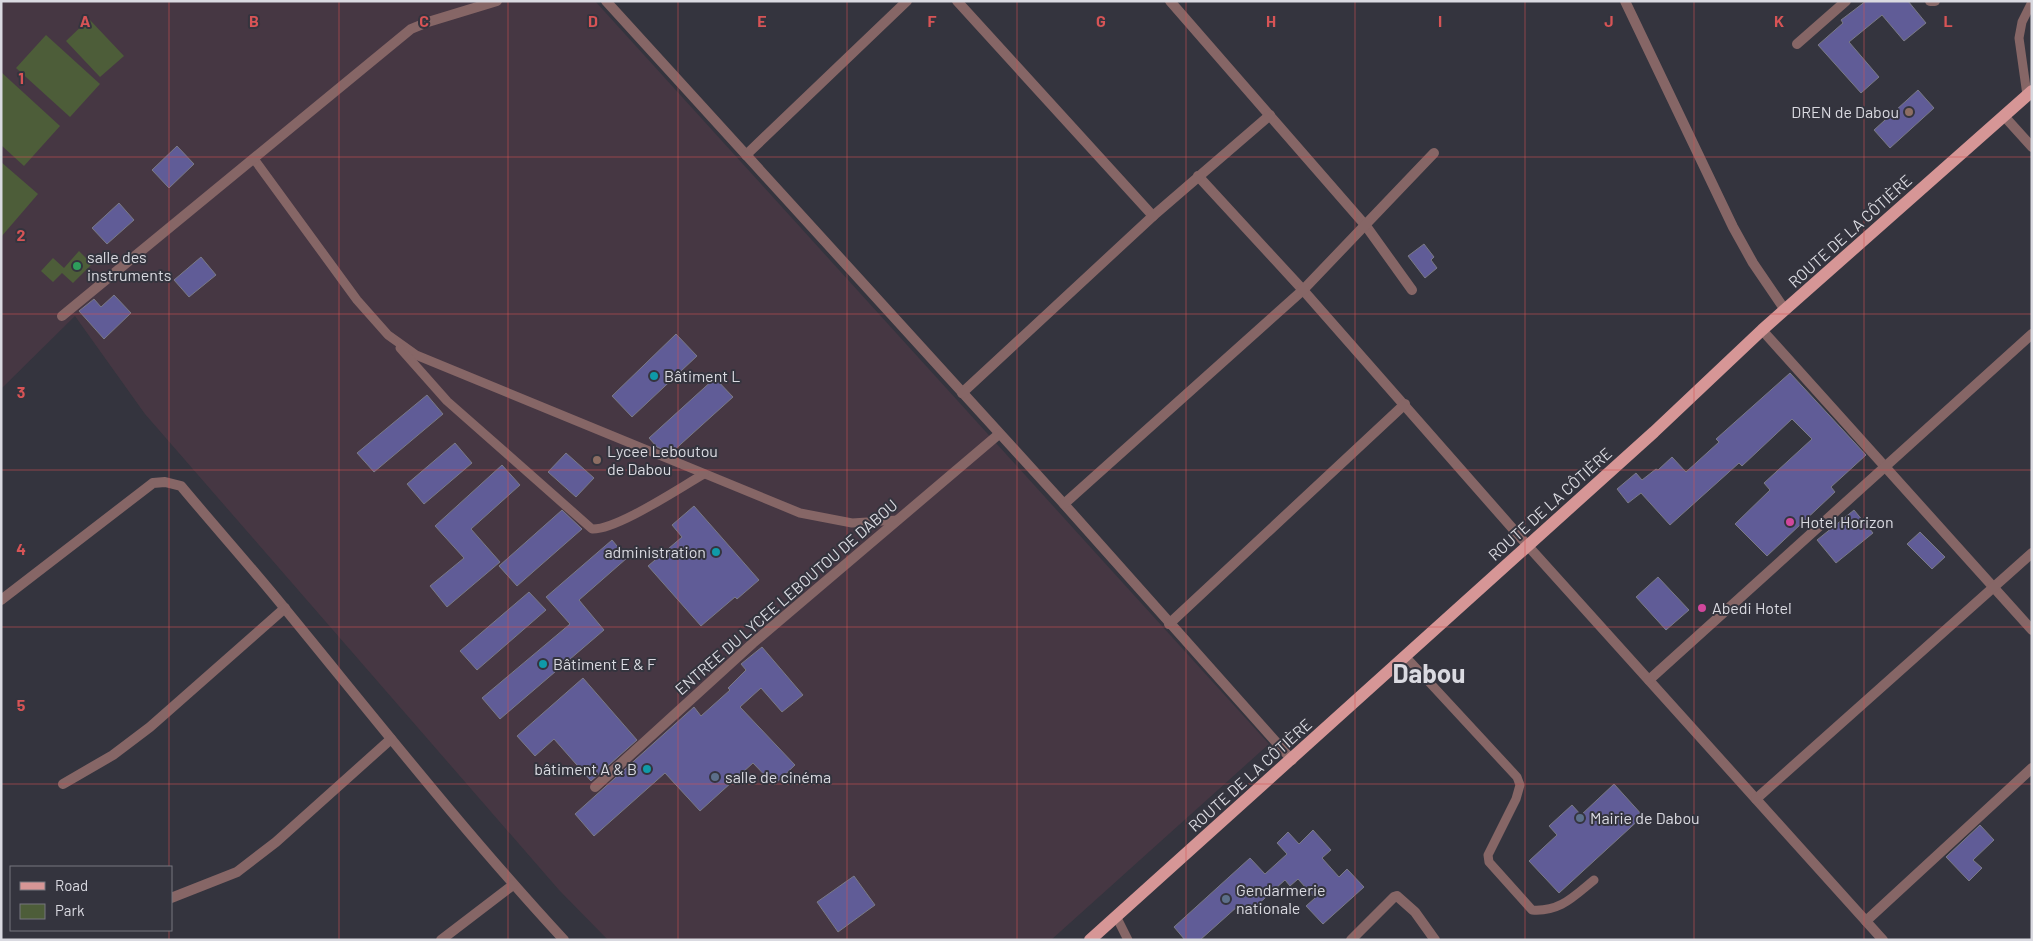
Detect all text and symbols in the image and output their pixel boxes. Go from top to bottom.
text: A [80,11,91,30]
text: B [249,11,259,30]
text: C [419,11,429,30]
text: D [588,11,598,30]
text: E [757,11,767,30]
text: F [928,11,937,30]
text: G [1096,11,1106,30]
text: H [1266,11,1276,30]
text: I [1438,11,1442,30]
text: J [1604,11,1614,30]
text: K [1774,11,1784,30]
text: L [1943,11,1953,30]
text: 1 [18,68,24,87]
place label: DREN de Dabou [1791,102,1899,121]
marker: DREN de Dabou [1903,106,1915,118]
street label: ROUTE DE LA CÔTIÈRE [1784,170,1915,291]
text: 2 [17,225,26,244]
place label: salle des instruments [87,247,171,284]
marker: salle des instruments [71,260,83,272]
place label: Bâtiment L [664,366,740,385]
marker: Bâtiment L [648,370,660,382]
text: 3 [17,382,25,401]
place label: Lycee Leboutou de Dabou [607,441,718,478]
street label: ROUTE DE LA CÔTIÈRE [1484,443,1615,564]
marker: Lycee Leboutou de Dabou [591,454,603,466]
street label: ENTREE DU LYCEE LEBOUTOU DE DABOU [671,495,901,698]
place label: Hotel Horizon [1800,512,1894,531]
marker: Hotel Horizon [1784,516,1796,528]
text: 4 [16,539,26,558]
place label: administration [604,542,706,561]
marker: administration [710,546,722,558]
place label: Abedi Hotel [1712,598,1792,617]
marker: Abedi Hotel [1696,602,1708,614]
place label: Bâtiment E & F [553,654,656,673]
district label: Dabou [1392,657,1466,688]
marker: Bâtiment E & F [537,658,549,670]
text: 5 [17,695,26,714]
street label: ROUTE DE LA CÔTIÈRE [1184,714,1315,835]
place label: bâtiment A & B [534,759,637,778]
marker: bâtiment A & B [641,763,653,775]
place label: salle de cinéma [725,767,831,786]
marker: salle de cinéma [709,771,721,783]
place label: Mairie de Dabou [1590,808,1700,827]
marker: Mairie de Dabou [1574,812,1586,824]
legend [10,866,172,931]
text: Road [55,876,88,894]
place label: Gendarmerie nationale [1236,880,1326,917]
marker: Gendarmerie nationale [1220,893,1232,905]
text: Park [55,901,85,919]

